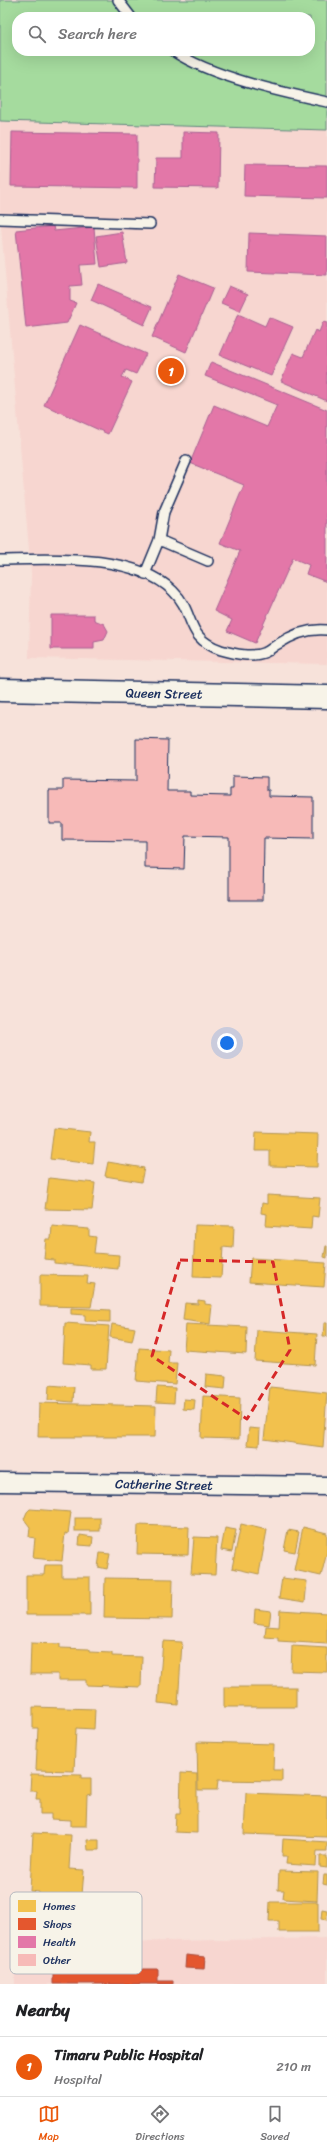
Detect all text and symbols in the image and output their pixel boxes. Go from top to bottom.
search box [12,12,315,56]
text: Search here [58,21,137,47]
icon: search [26,23,48,45]
pin: 1 [158,356,184,386]
street label: Queen Street [125,681,203,706]
your location [217,1033,237,1053]
street label: Catherine Street [115,1472,213,1497]
legend [10,1892,142,1974]
text: Homes [43,1897,76,1916]
text: Shops [43,1915,72,1934]
text: Health [43,1933,76,1952]
text: Other [43,1951,71,1970]
text: Nearby [16,1995,70,2025]
text: Timaru Public Hospital [54,2042,203,2068]
text: 1 [26,2055,32,2078]
text: 210 m [276,2055,311,2078]
text: Hospital [54,2068,102,2091]
tab: Map [38,2103,60,2146]
tab: Directions [135,2103,185,2146]
tab: Saved [260,2103,289,2146]

